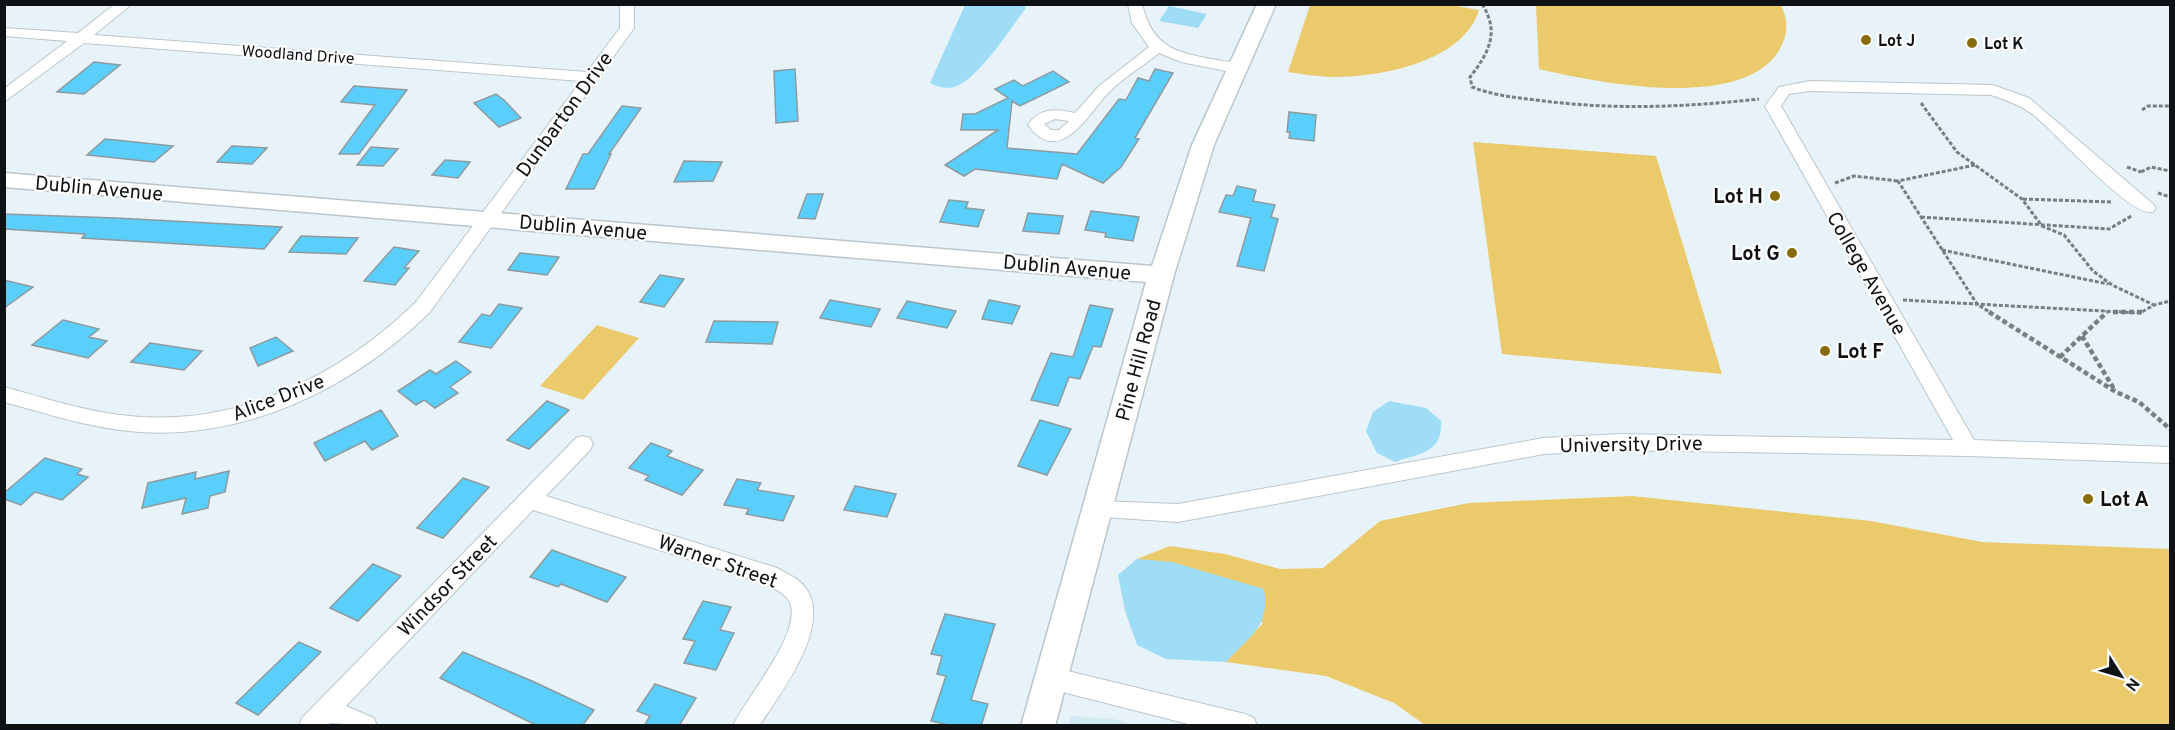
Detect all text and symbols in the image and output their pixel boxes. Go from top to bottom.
place label: Lot J [1878,32,1915,52]
marker: Lot J [1859,33,1873,47]
place label: Lot K [1984,35,2024,55]
marker: Lot K [1965,36,1979,50]
street label: Woodland Drive [241,42,355,70]
street label: Dunbarton Drive [511,47,620,183]
street label: Dublin Avenue [34,171,164,209]
place label: Lot H [1713,185,1763,211]
marker: Lot H [1768,189,1782,203]
street label: College Avenue [1819,208,1911,340]
street label: Dublin Avenue [518,210,648,248]
place label: Lot G [1731,242,1780,268]
marker: Lot G [1785,246,1799,260]
street label: Dublin Avenue [1002,250,1132,288]
street label: Pine Hill Road [1111,297,1169,424]
place label: Lot F [1837,340,1884,366]
marker: Lot F [1818,344,1832,358]
street label: Alice Drive [229,369,329,428]
street label: University Drive [1559,432,1703,460]
place label: Lot A [2100,488,2149,514]
marker: Lot A [2081,492,2095,506]
street label: Windsor Street [393,530,504,643]
street label: Warner Street [654,530,781,596]
north arrow [2091,646,2151,706]
text: N [2120,673,2143,694]

